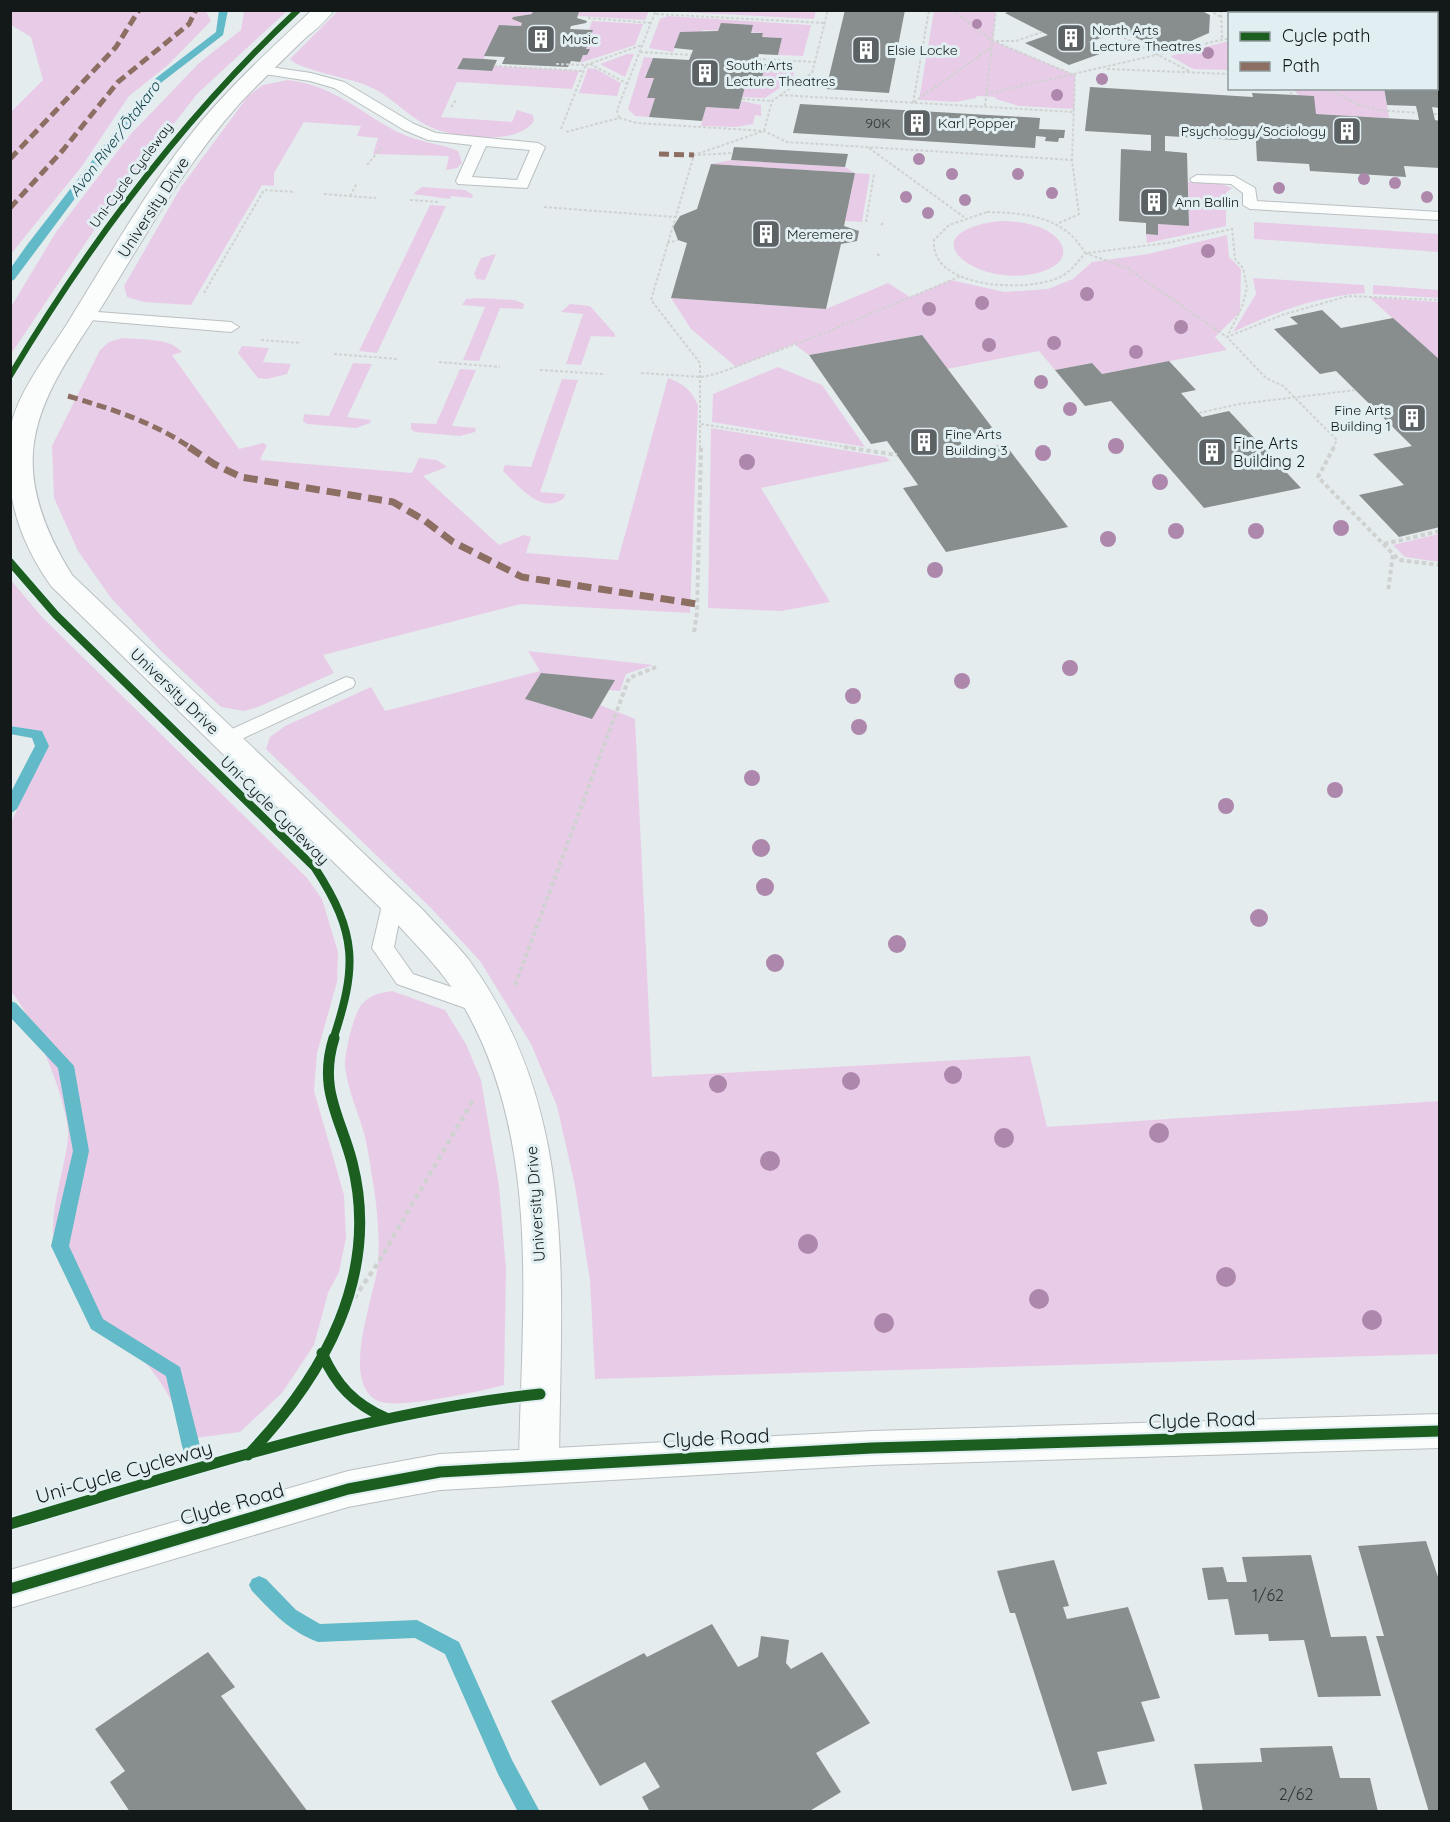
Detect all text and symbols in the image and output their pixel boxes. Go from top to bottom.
legend [1228,12,1438,90]
place label: North Arts Lecture Theatres [1092,21,1201,55]
building icon: North Arts Lecture Theatres [1055,22,1087,54]
building icon: Music [525,23,557,55]
text: Cycle path [1282,24,1370,47]
place label: Music [562,30,598,48]
building icon: Elsie Locke [850,34,882,66]
place label: Elsie Locke [887,41,958,59]
text: Path [1282,54,1320,77]
place label: South Arts Lecture Theatres [726,56,835,90]
building icon: South Arts Lecture Theatres [689,57,721,89]
water label: Avon River/Ōtakaro [65,77,165,200]
building icon: Karl Popper [901,107,933,139]
house number: 90K [865,114,891,132]
place label: Karl Popper [938,114,1016,132]
building icon: Psychology/Sociology [1331,115,1363,147]
street label: Uni-Cycle Cycleway [85,119,177,231]
place label: Psychology/Sociology [1181,122,1326,140]
street label: University Drive [113,153,193,261]
building icon: Ann Ballin [1138,186,1170,218]
place label: Ann Ballin [1175,193,1239,211]
building icon: Meremere [750,218,782,250]
place label: Meremere [787,225,853,243]
place label: Fine Arts Building 1 [1331,401,1391,435]
building icon: Fine Arts Building 1 [1396,402,1428,434]
place label: Fine Arts Building 3 [945,425,1008,459]
building icon: Fine Arts Building 3 [908,426,940,458]
place label: Fine Arts Building 2 [1233,433,1305,471]
building icon: Fine Arts Building 2 [1196,436,1228,468]
street label: University Drive [126,644,224,738]
street label: Uni-Cycle Cycleway [216,751,334,869]
street label: University Drive [521,1145,549,1263]
street label: Clyde Road [1148,1405,1256,1434]
street label: Clyde Road [662,1422,770,1453]
street label: Uni-Cycle Cycleway [33,1434,215,1509]
street label: Clyde Road [177,1477,287,1530]
house number: 1/62 [1252,1585,1284,1605]
house number: 2/62 [1279,1784,1313,1804]

